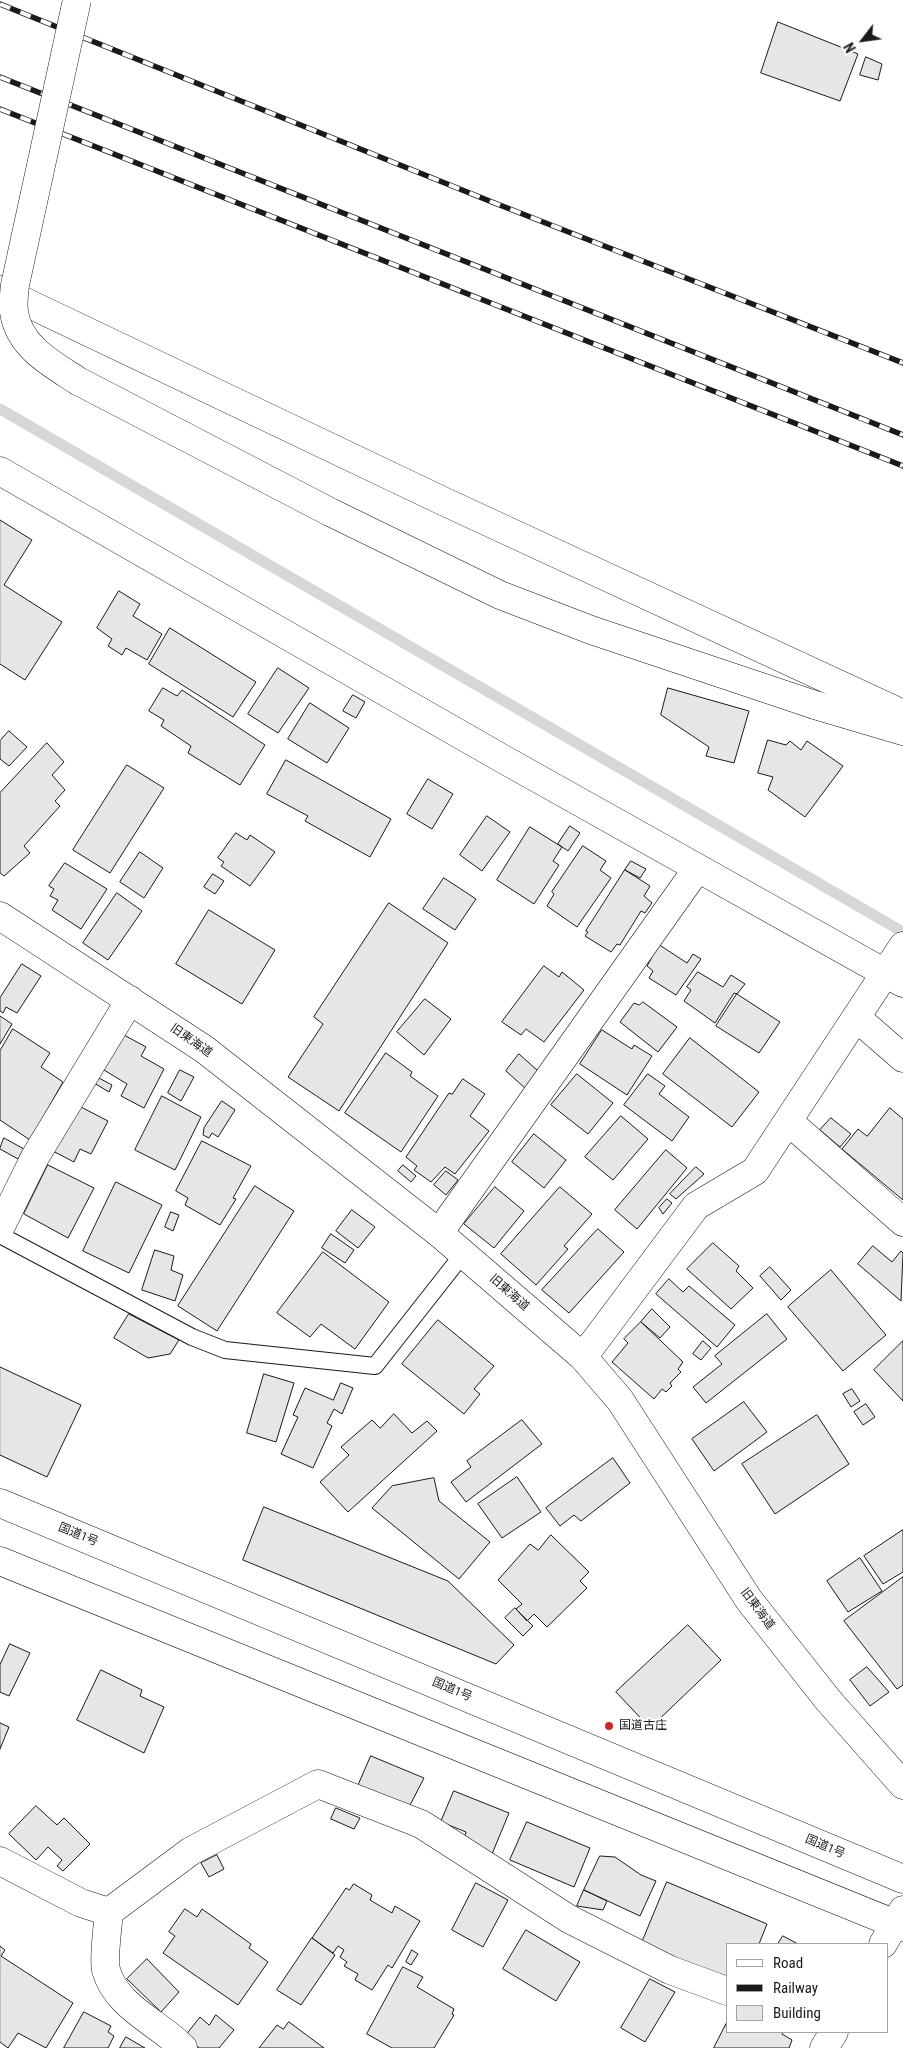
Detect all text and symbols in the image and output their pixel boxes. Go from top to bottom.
north arrow [838,15,888,65]
text: N [841,40,859,55]
street label: 旧東海道 [167,1021,215,1061]
street label: 旧東海道 [486,1272,532,1314]
street label: 国道1号 [56,1520,100,1550]
street label: 旧東海道 [737,1585,777,1633]
street label: 国道1号 [430,1675,474,1705]
place label: 国道古庄 [619,1719,667,1733]
marker: 国道古庄 [603,1720,615,1732]
street label: 国道1号 [803,1832,847,1862]
legend [726,1943,888,2033]
text: Road [773,1954,803,1972]
text: Railway [773,1979,818,1997]
text: Building [773,2004,821,2022]

